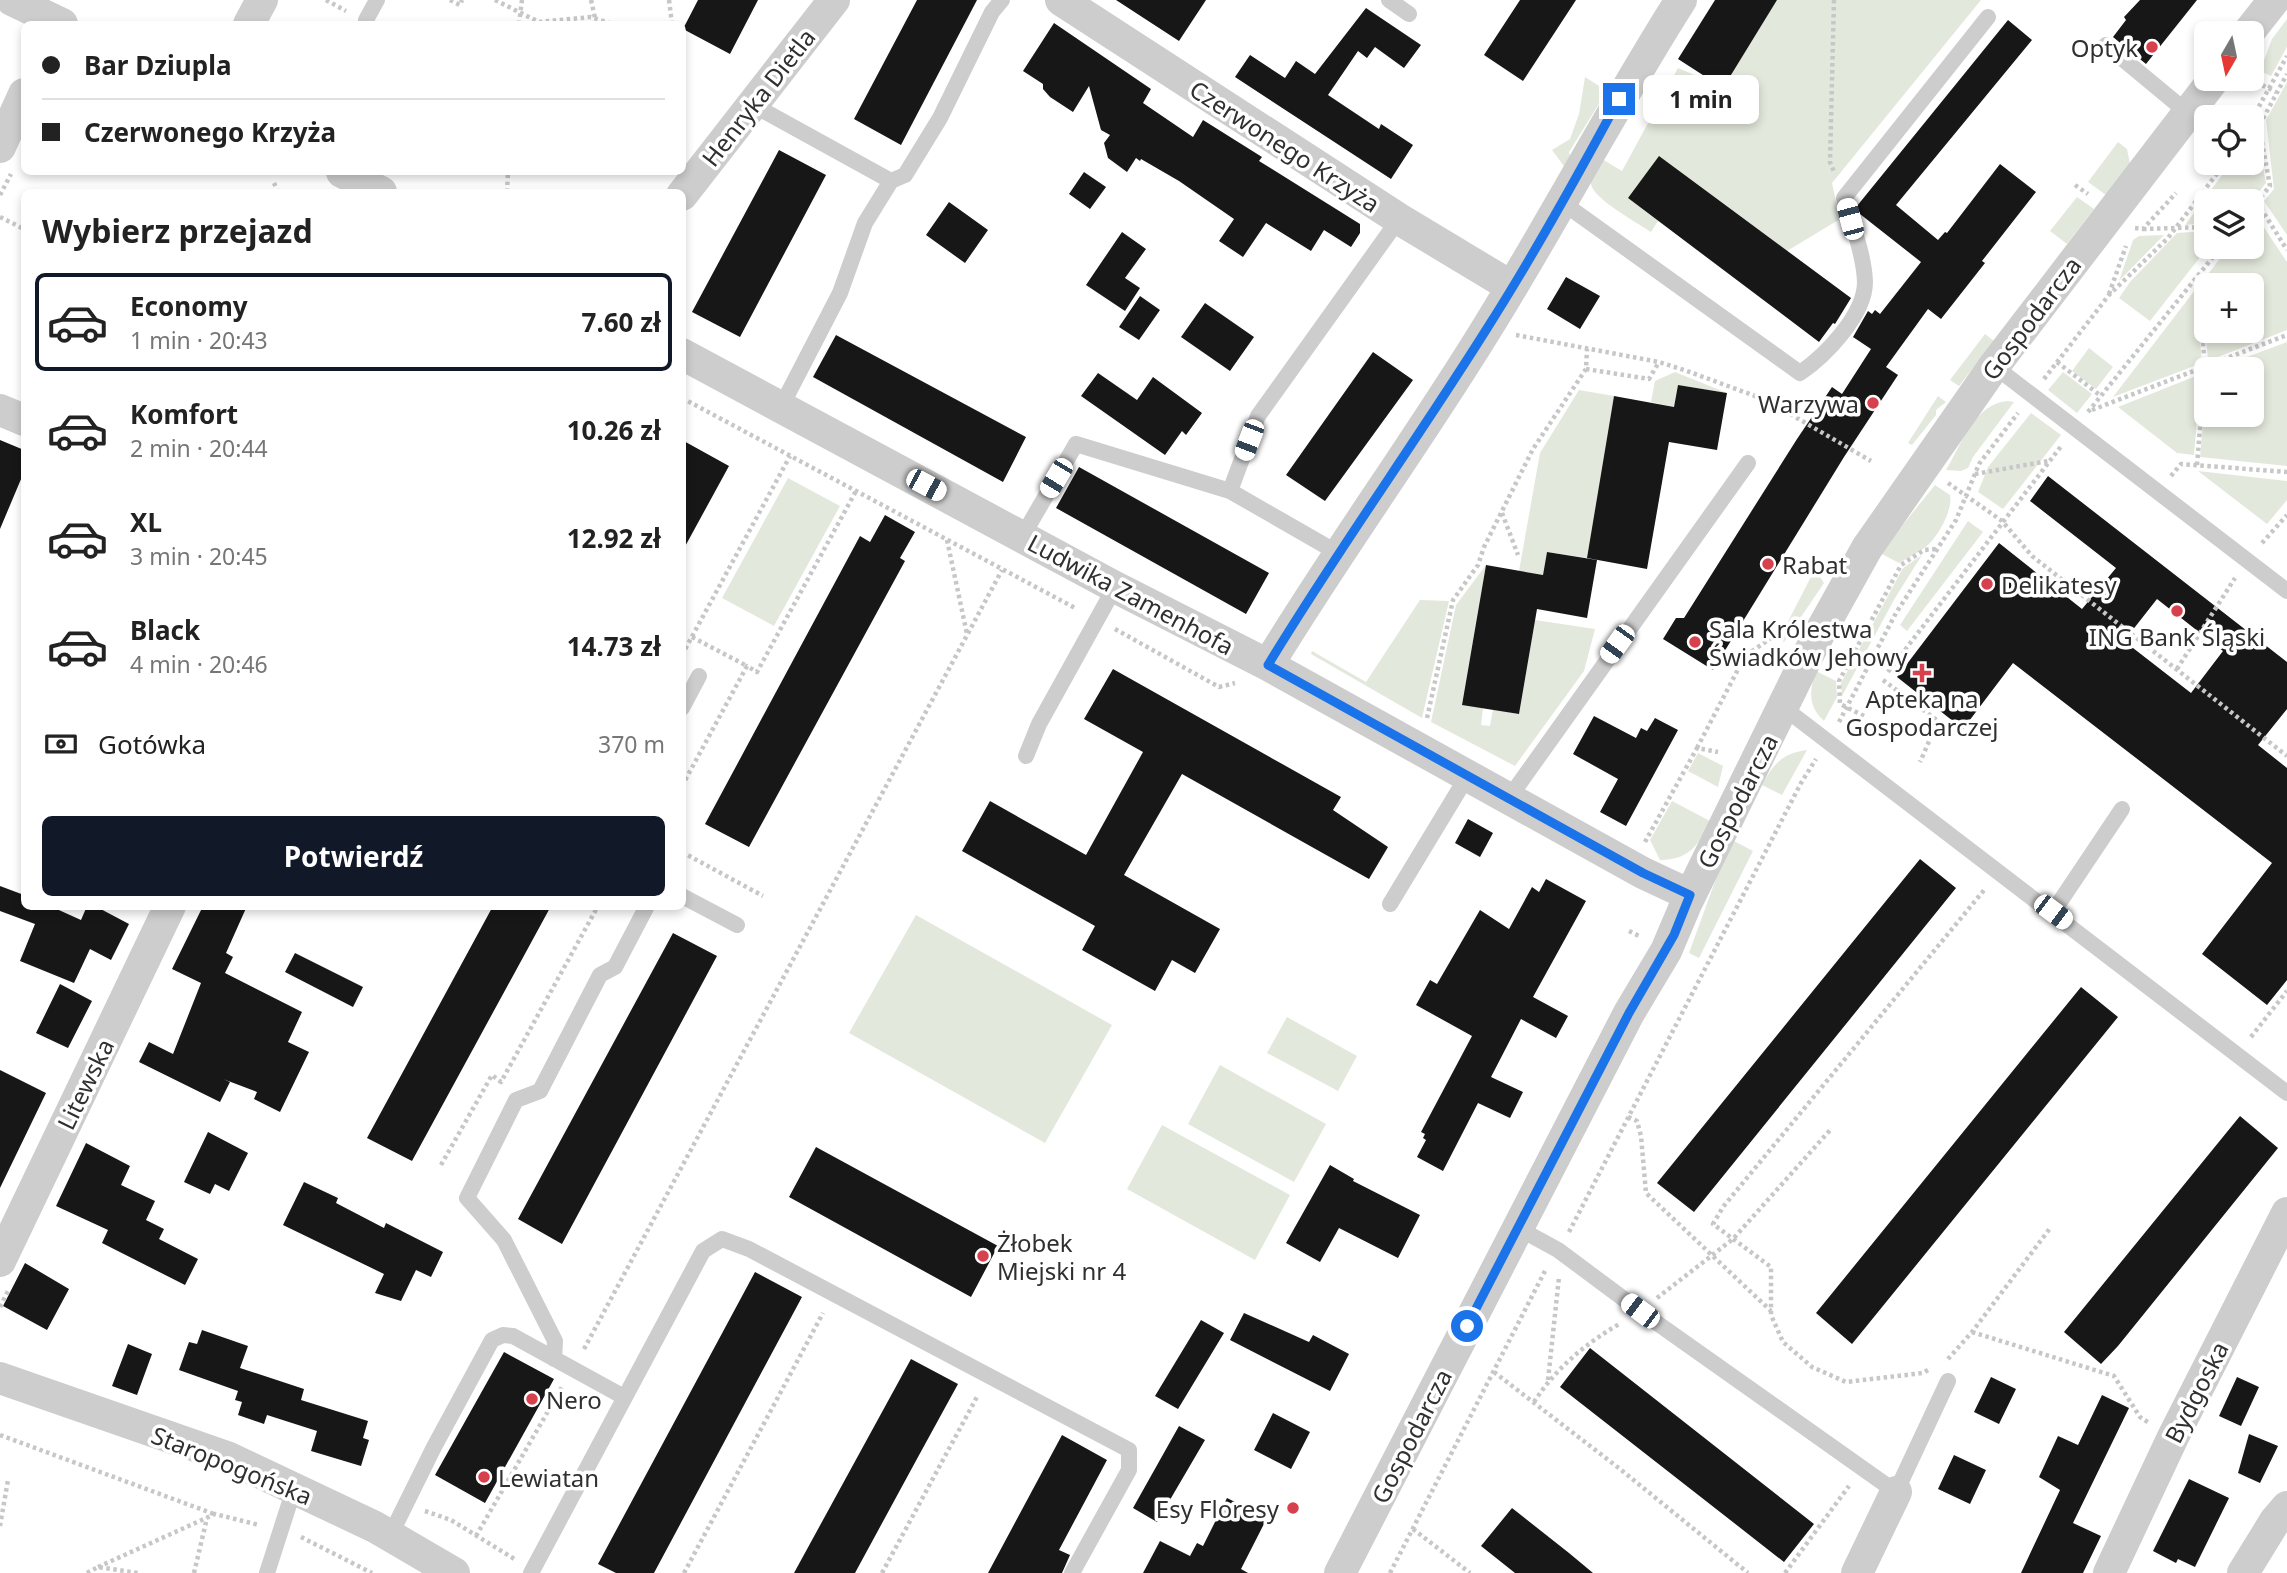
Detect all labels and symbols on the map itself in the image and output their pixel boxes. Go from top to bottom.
street label: Henryka Dietla [694,21,822,173]
north arrow [2194,21,2264,91]
place label: Optyk [2071,31,2138,64]
marker: Optyk [2144,39,2160,55]
street label: Czerwonego Krzyża [1184,72,1386,220]
callout: 1 min [1644,74,1759,124]
route end [1603,83,1635,115]
car [1835,196,1866,242]
street label: Gospodarcza [1974,249,2088,387]
place label: Warzywa [1758,387,1859,420]
marker: Warzywa [1865,395,1881,411]
car [1232,417,1267,463]
car [1037,455,1076,501]
car [903,466,950,504]
street label: Ludwika Zamenhofa [1022,526,1240,662]
place label: Rabat [1782,548,1848,581]
marker: Rabat [1760,556,1776,572]
place label: Delikatesy [2001,568,2117,601]
marker: Delikatesy [1979,576,1995,592]
marker: ING Bank Śląski [2169,603,2185,619]
place label: Sala Królestwa Świadków Jehowy [1709,612,1908,673]
place label: ING Bank Śląski [2089,620,2265,653]
car [1597,621,1638,667]
marker: Sala Królestwa Świadków Jehowy [1687,634,1703,650]
marker: Apteka na Gospodarczej [1914,665,1930,681]
place label: Apteka na Gospodarczej [1846,682,1998,743]
street label: Gospodarcza [1689,728,1785,874]
car [2030,891,2077,933]
street label: Litewska [49,1033,121,1135]
place label: Żłobek Miejski nr 4 [997,1226,1126,1287]
marker: Żłobek Miejski nr 4 [975,1248,991,1264]
car [1617,1290,1664,1332]
route start [1451,1310,1483,1342]
street label: Bydgoska [2156,1336,2236,1448]
street label: Gospodarcza [1363,1363,1459,1509]
place label: Nero [546,1383,602,1416]
marker: Nero [524,1391,540,1407]
street label: Staropogońska [147,1418,317,1512]
place label: Lewiatan [498,1461,599,1494]
marker: Lewiatan [476,1469,492,1485]
place label: Esy Floresy [1156,1492,1280,1525]
marker: Esy Floresy [1285,1500,1301,1516]

